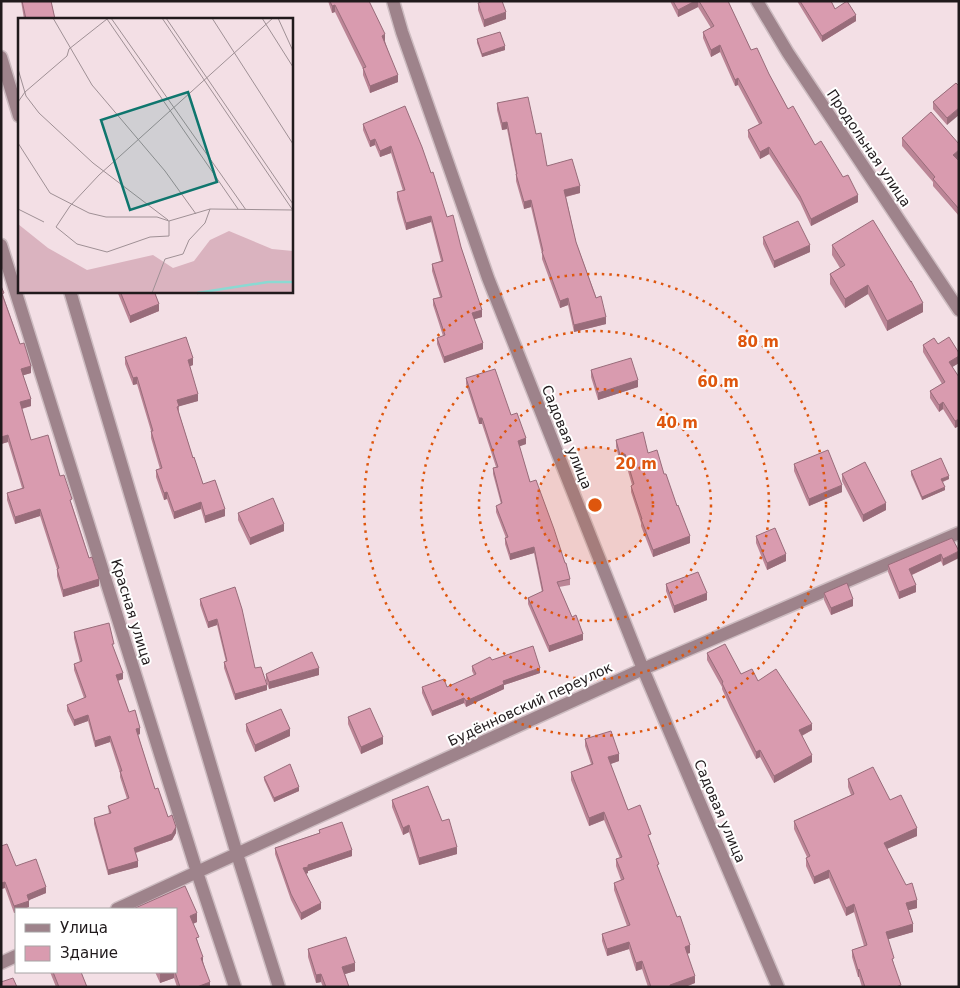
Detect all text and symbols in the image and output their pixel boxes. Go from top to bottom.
inset map [18,18,292,292]
street label: Продольная улица [824,86,914,210]
text: 80 m [737,333,779,351]
text: 60 m [697,373,739,391]
street label: Садовая улица [539,383,595,491]
text: 40 m [656,414,698,432]
text: 20 m [615,455,657,473]
centre of rings [586,496,604,514]
street label: Красная улица [108,557,156,667]
street label: Будённовский переулок [445,659,615,749]
street label: Садовая улица [691,757,749,865]
legend [15,908,178,973]
text: Улица [60,919,108,937]
text: Здание [60,944,118,962]

